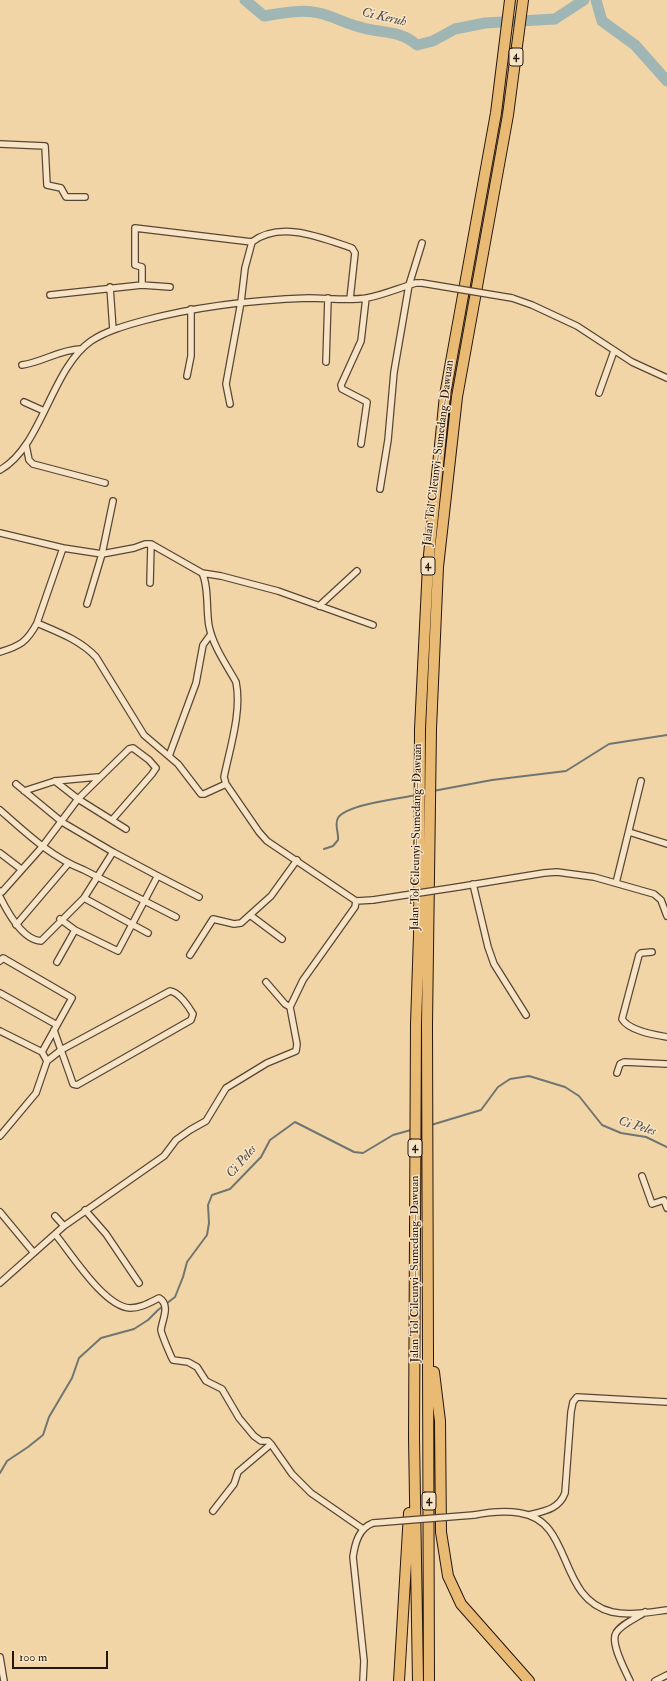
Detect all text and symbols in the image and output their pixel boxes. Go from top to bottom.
water label: Ci Keruh [360,5,408,31]
road number: 4 [509,48,523,66]
street label: Jalan Tol Cileunyi–Sumedang–Dawuan [420,359,458,547]
road number: 4 [421,557,435,575]
street label: Jalan Tol Cileunyi–Sumedang–Dawuan [408,743,426,931]
water label: Ci Peles [616,1114,658,1140]
road number: 4 [408,1139,422,1157]
water label: Ci Peles [224,1142,260,1182]
street label: Jalan Tol Cileunyi–Sumedang–Dawuan [408,1175,422,1363]
road number: 4 [422,1492,436,1510]
scale bar [14,1643,110,1669]
text: 100 m [19,1650,47,1665]

